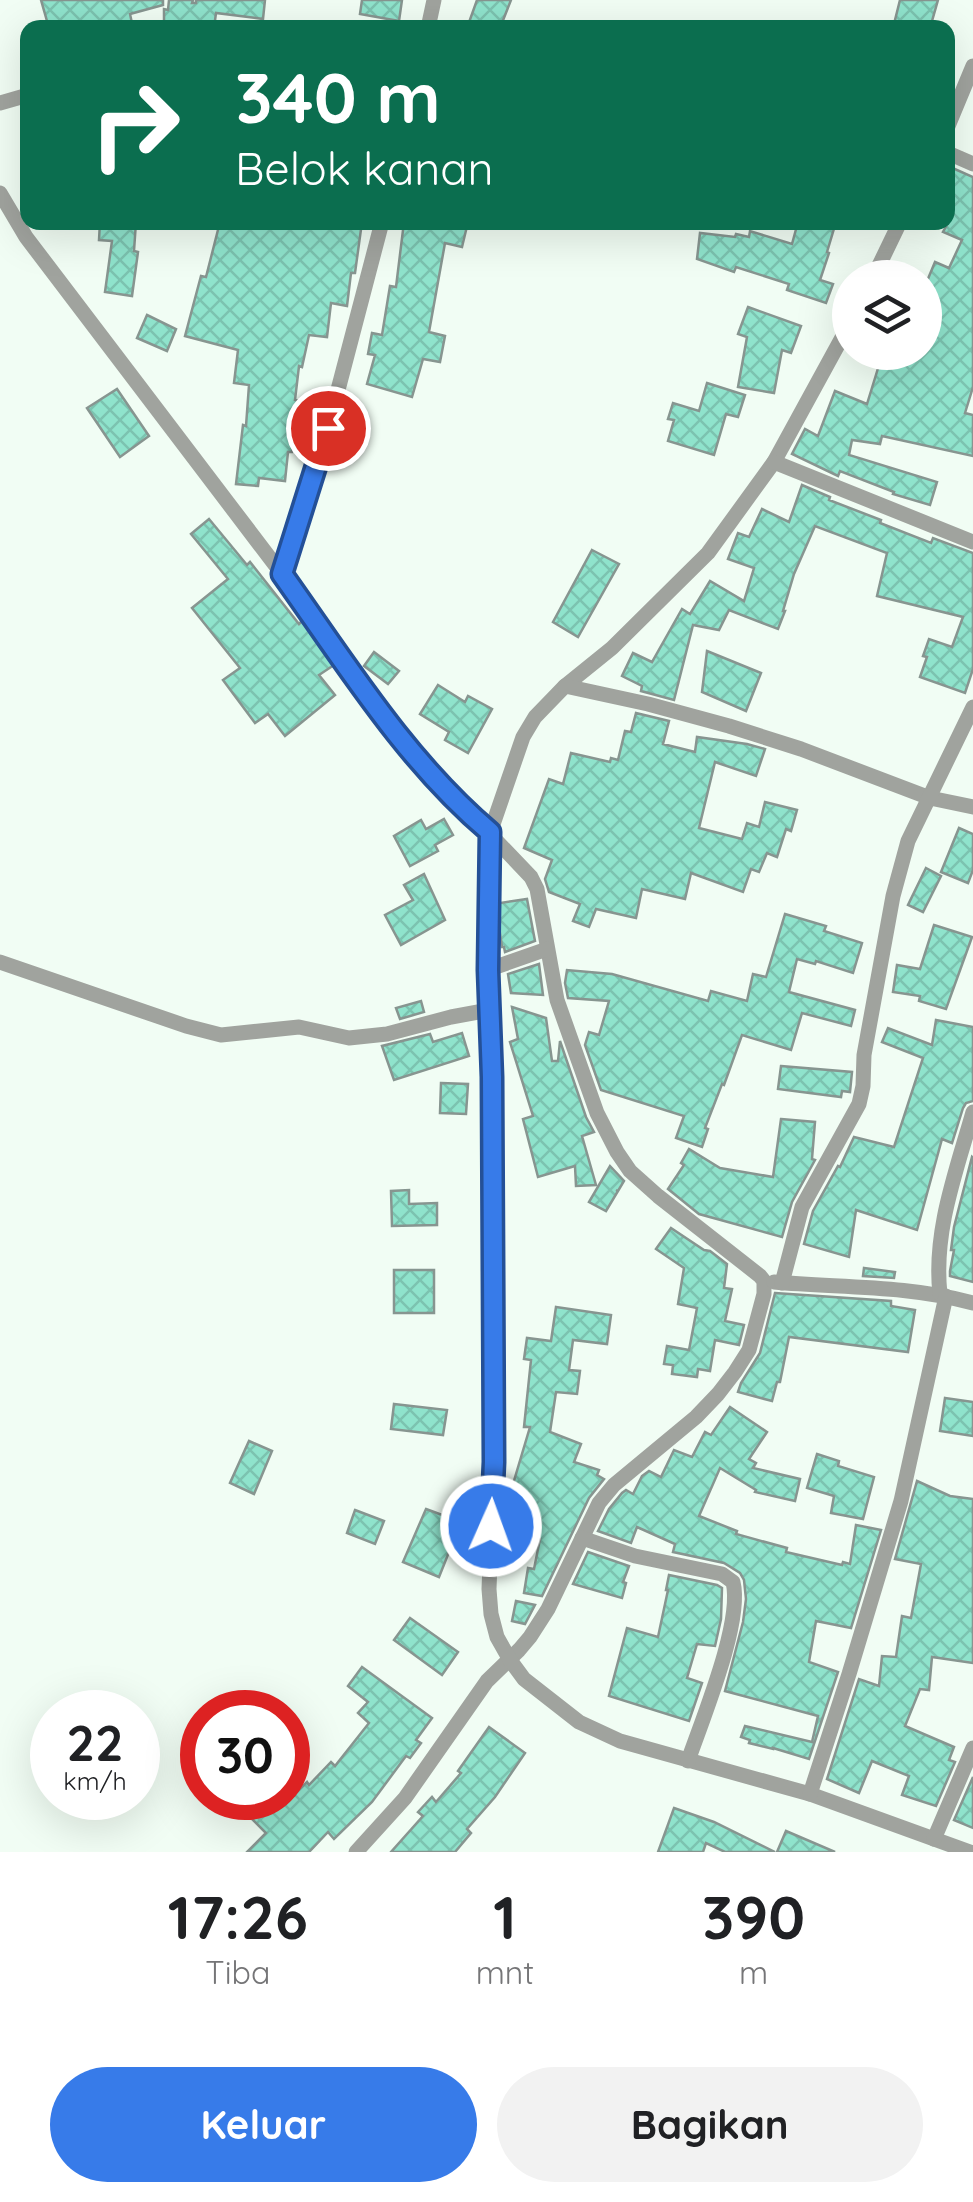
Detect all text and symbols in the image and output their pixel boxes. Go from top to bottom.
text: 340 m [235,53,441,141]
icon: right [70,60,200,190]
text: Belok kanan [235,140,494,196]
map controls [832,260,942,370]
button: layers [832,260,942,370]
pin [286,386,371,471]
icon: arrive [301,401,356,456]
position arrow [439,1474,543,1578]
speed limit sign: 30 [180,1690,310,1820]
text: 22 [67,1711,123,1774]
text: km/h [63,1765,127,1796]
text: 17:26 [168,1879,308,1954]
text: 1 [493,1879,517,1954]
text: 390 [702,1879,805,1954]
text: Tiba [205,1952,270,1992]
text: mnt [476,1952,534,1992]
text: m [739,1952,768,1992]
button: Keluar [50,2067,477,2182]
button: Bagikan [497,2067,923,2182]

